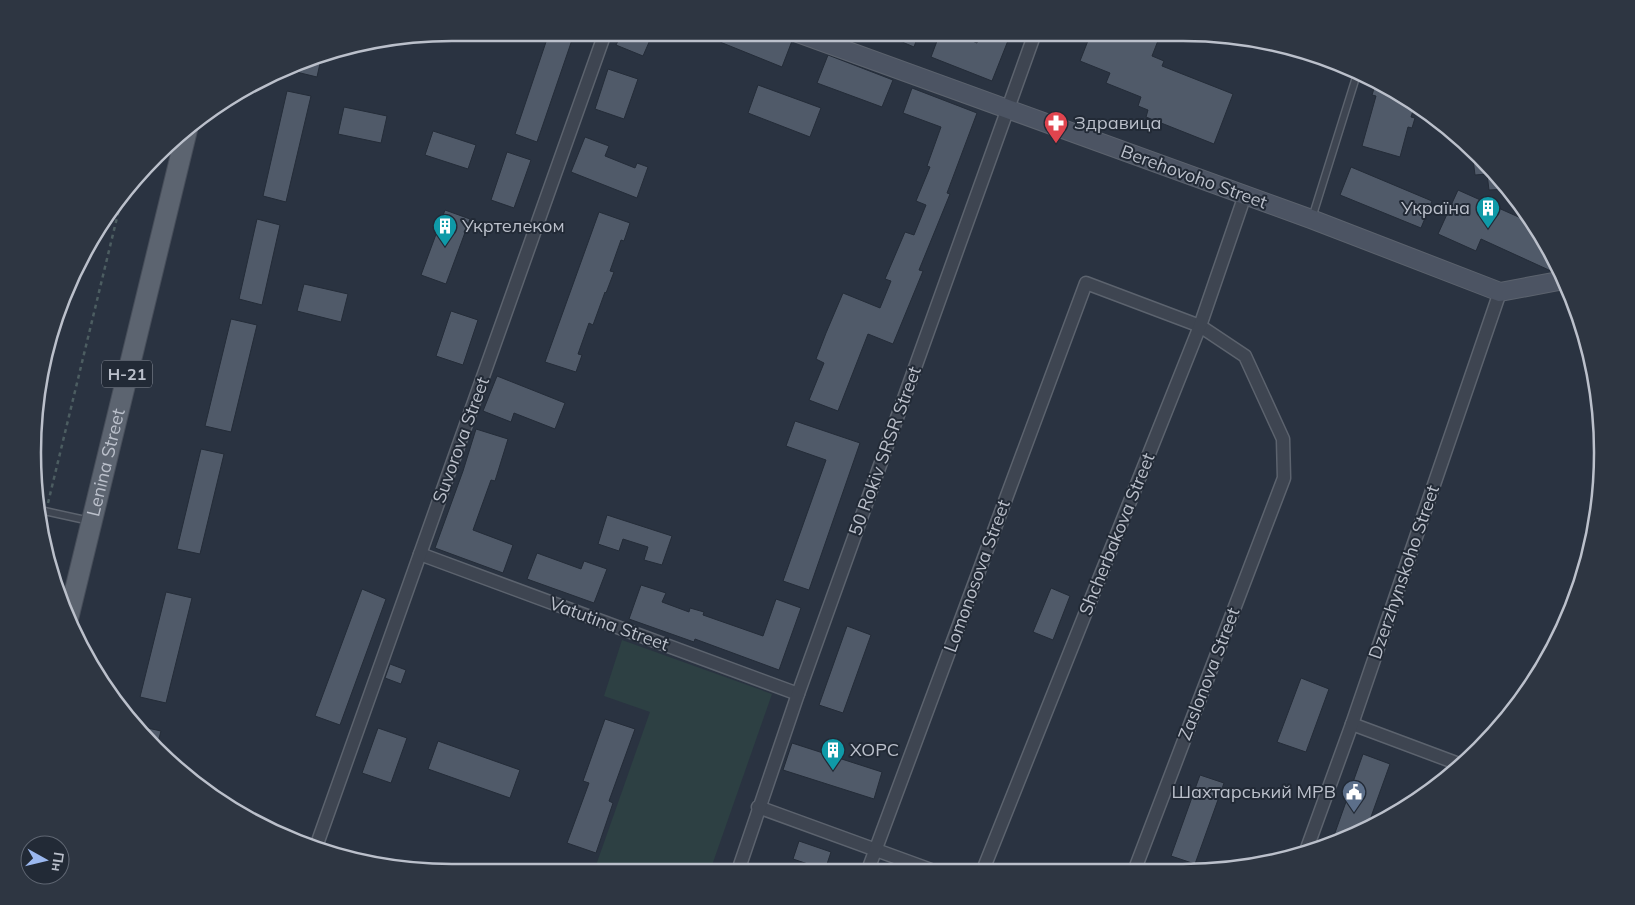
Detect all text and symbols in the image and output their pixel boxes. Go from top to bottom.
pharmacy icon: Здравица [1043,110,1069,144]
place label: Здравица [1074,111,1161,134]
street label: Berehovoho Street [1118,139,1270,214]
building icon: Україна [1475,195,1501,229]
place label: Україна [1400,196,1470,219]
building icon: Укртелеком [432,213,458,247]
place label: Укртелеком [461,214,565,237]
road number: Н-21 [102,360,152,388]
street label: 50 Rokiv SRSR Street [843,363,926,539]
street label: Suvorova Street [427,374,494,506]
street label: Lenina Street [81,406,130,519]
street label: Shcherbakova Street [1073,449,1160,618]
street label: Dzerzhynskoho Street [1363,482,1444,662]
street label: Lomonosova Street [938,496,1015,655]
street label: Vatutina Street [546,591,672,656]
street label: Zaslonova Street [1173,604,1244,743]
building icon: ХОРС [820,737,846,771]
place label: ХОРС [850,738,899,761]
public building icon: Шахтарський МРВ [1341,779,1367,813]
place label: Шахтарський МРВ [1171,780,1336,803]
north arrow [20,835,70,885]
text: Пн [48,851,68,873]

